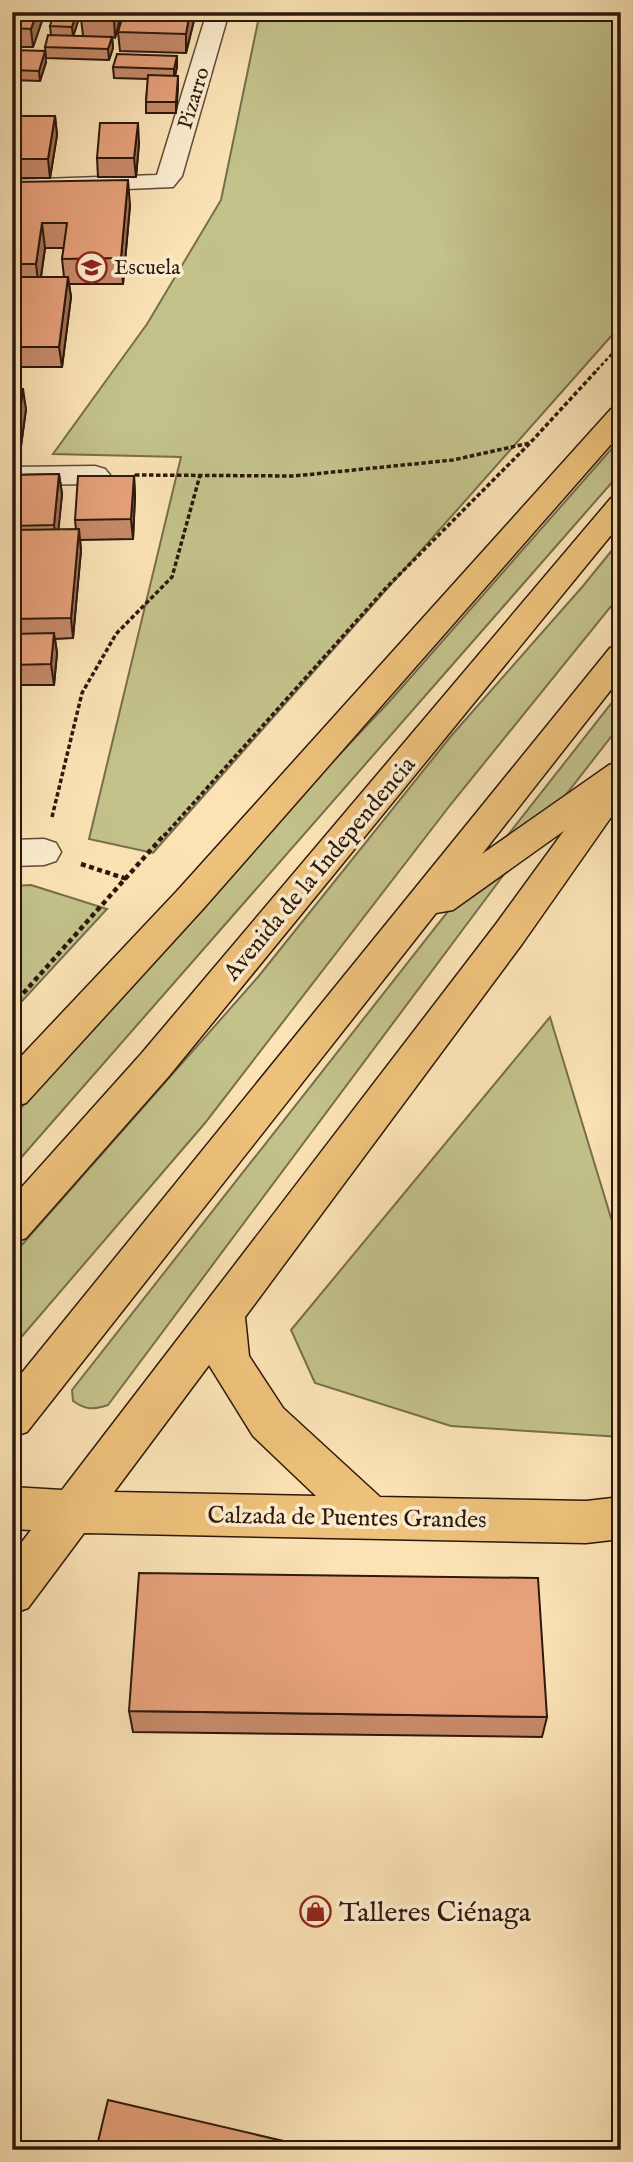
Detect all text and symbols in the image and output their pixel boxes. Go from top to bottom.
street label: Pizarro [172,64,217,133]
school or university icon: Escuela [74,250,108,284]
place label: Escuela [114,255,181,282]
street label: Avenida de la Independencia [217,750,424,988]
street label: Calzada de Puentes Grandes [207,1501,487,1536]
shop icon: Talleres Ciénaga [299,1894,333,1928]
place label: Talleres Ciénaga [339,1896,532,1931]

